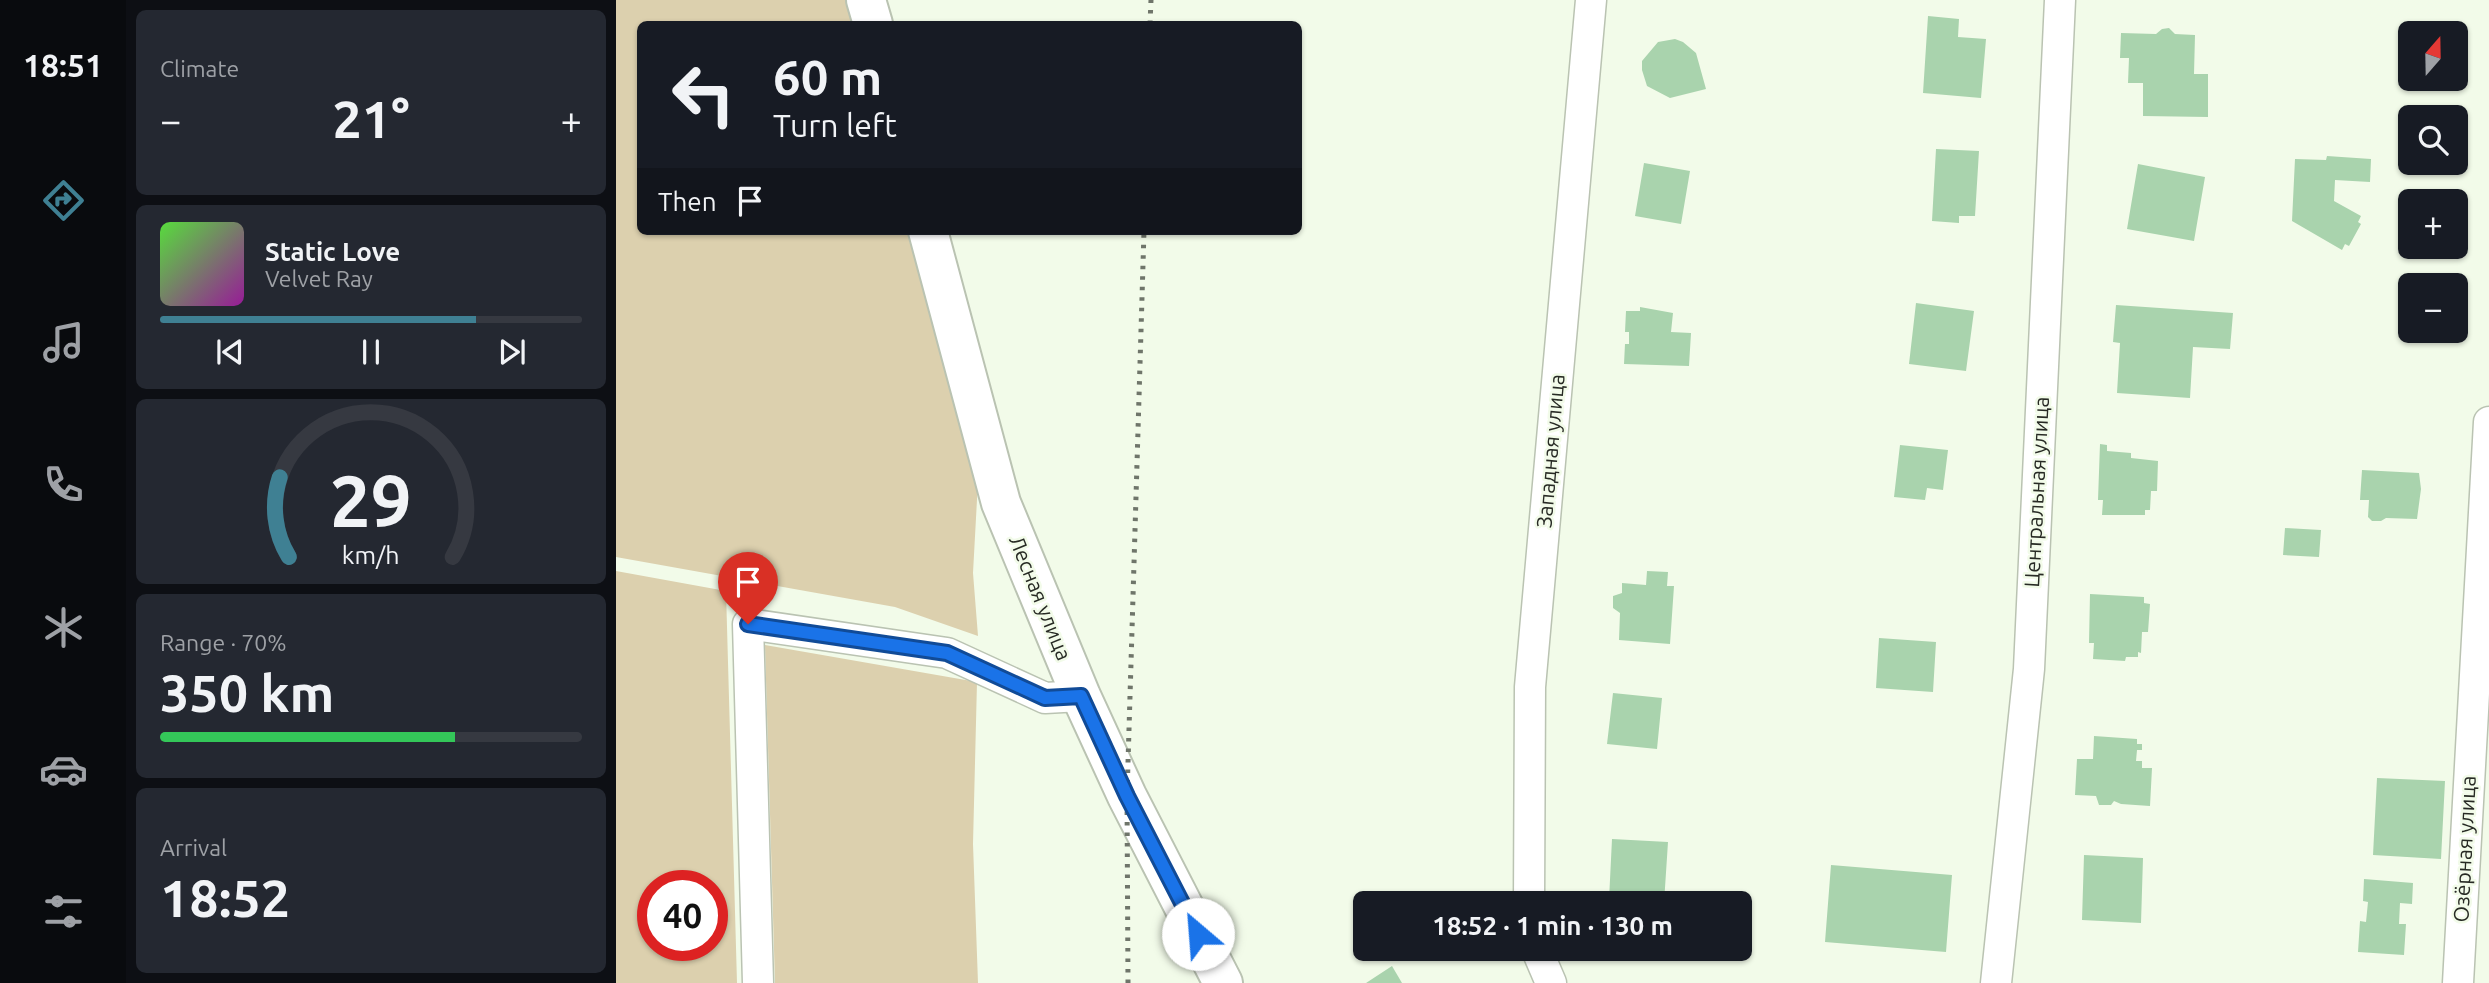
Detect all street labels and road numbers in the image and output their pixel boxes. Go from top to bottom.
street label: Западная улица [1531,373,1569,529]
street label: Центральная улица [2019,396,2053,588]
street label: Лесная улица [1005,532,1077,664]
street label: Озёрная улица [2448,775,2480,923]

